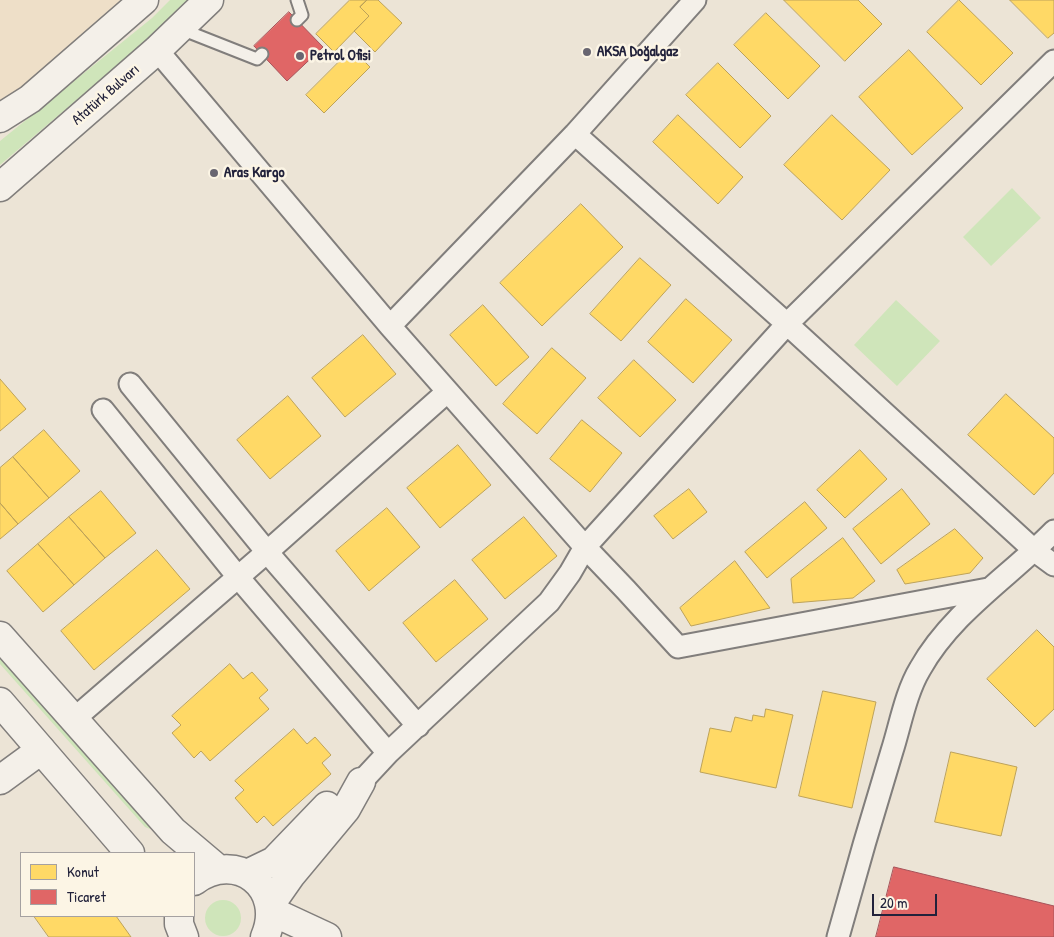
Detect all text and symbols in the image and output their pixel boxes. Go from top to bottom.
place label: AKSA Doğalgaz [597,43,679,61]
marker: AKSA Doğalgaz [581,46,593,58]
place label: Petrol Ofisi [310,47,371,65]
marker: Petrol Ofisi [294,50,306,62]
street label: Atatürk Bulvarı [69,61,143,129]
place label: Aras Kargo [224,164,284,182]
marker: Aras Kargo [208,167,220,179]
legend [20,852,195,917]
text: Konut [67,861,99,882]
scale bar [874,884,939,916]
text: Ticaret [67,886,106,907]
text: 20 m [880,892,907,913]

